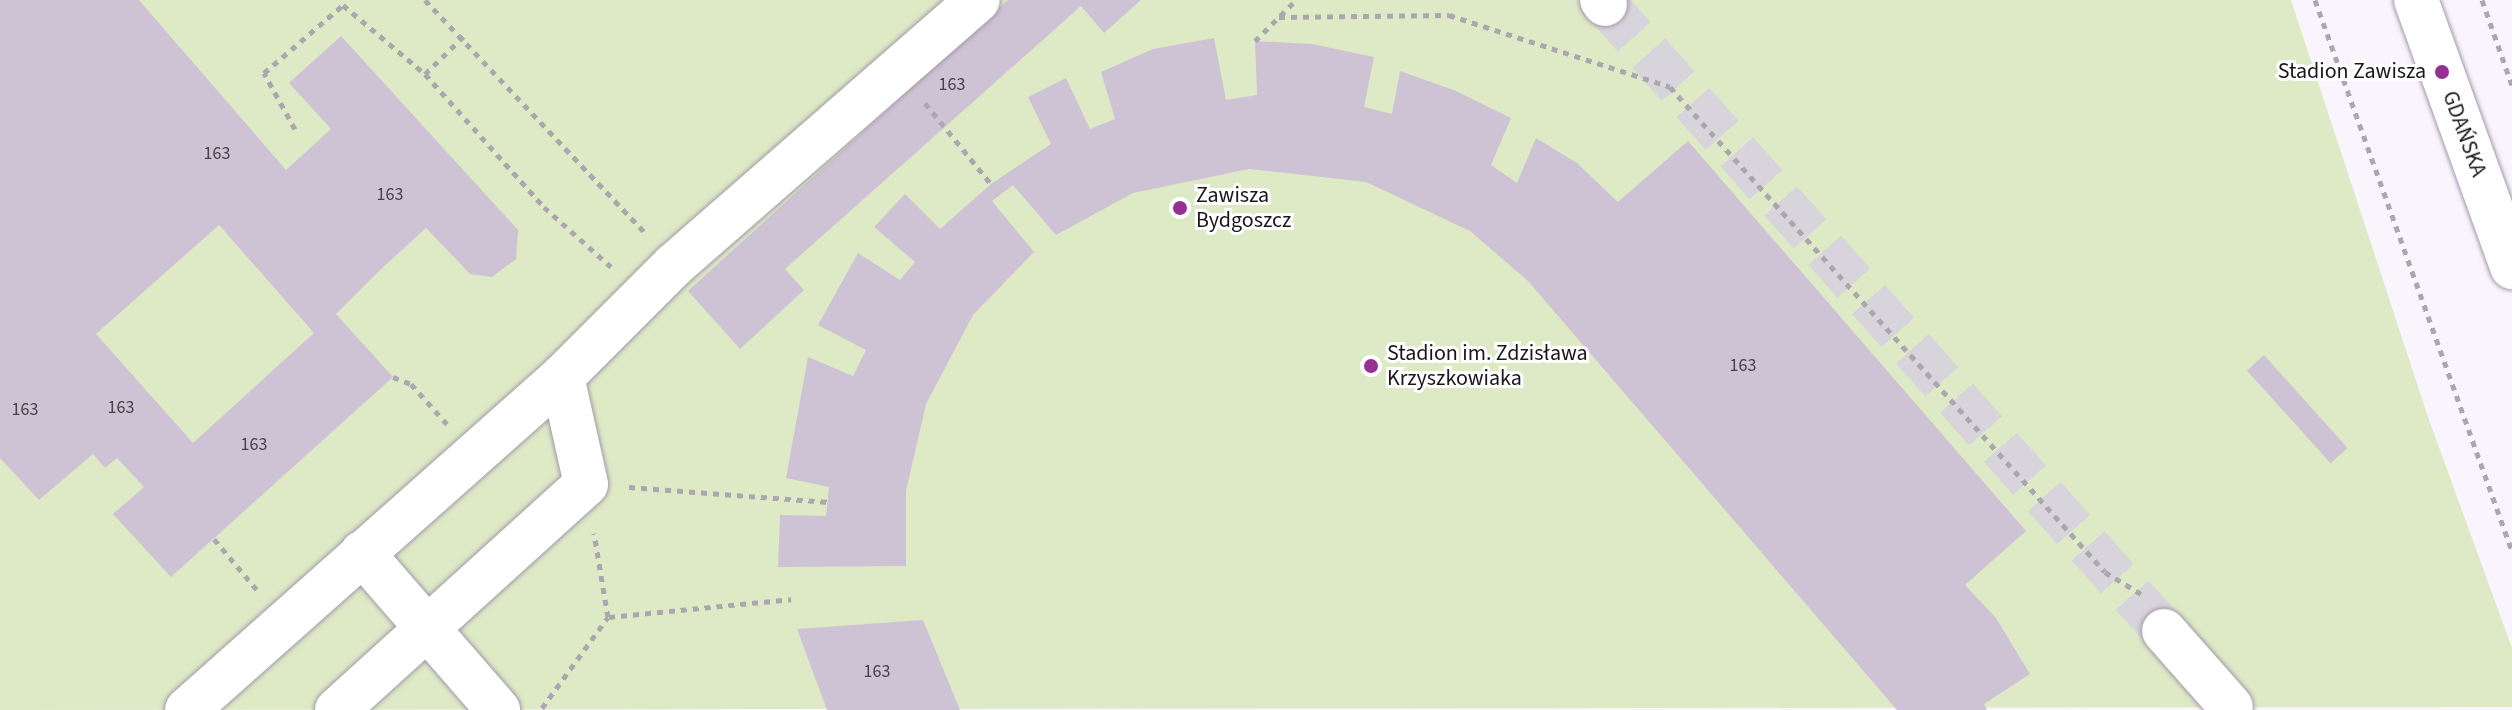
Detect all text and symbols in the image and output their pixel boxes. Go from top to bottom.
place label: Stadion Zawisza [2278,59,2426,85]
marker: Stadion Zawisza [2433,63,2451,81]
house number: 163 [939,74,965,96]
street label: GDAŃSKA [2436,88,2492,180]
house number: 163 [204,143,230,165]
place label: Zawisza Bydgoszcz [1196,182,1291,234]
house number: 163 [377,184,403,206]
marker: Zawisza Bydgoszcz [1171,199,1189,217]
place label: Stadion im. Zdzisława Krzyszkowiaka [1387,340,1588,392]
house number: 163 [1730,355,1756,377]
marker: Stadion im. Zdzisława Krzyszkowiaka [1362,357,1380,375]
house number: 163 [108,397,134,419]
house number: 163 [12,399,38,421]
house number: 163 [241,434,267,456]
house number: 163 [864,661,890,683]

